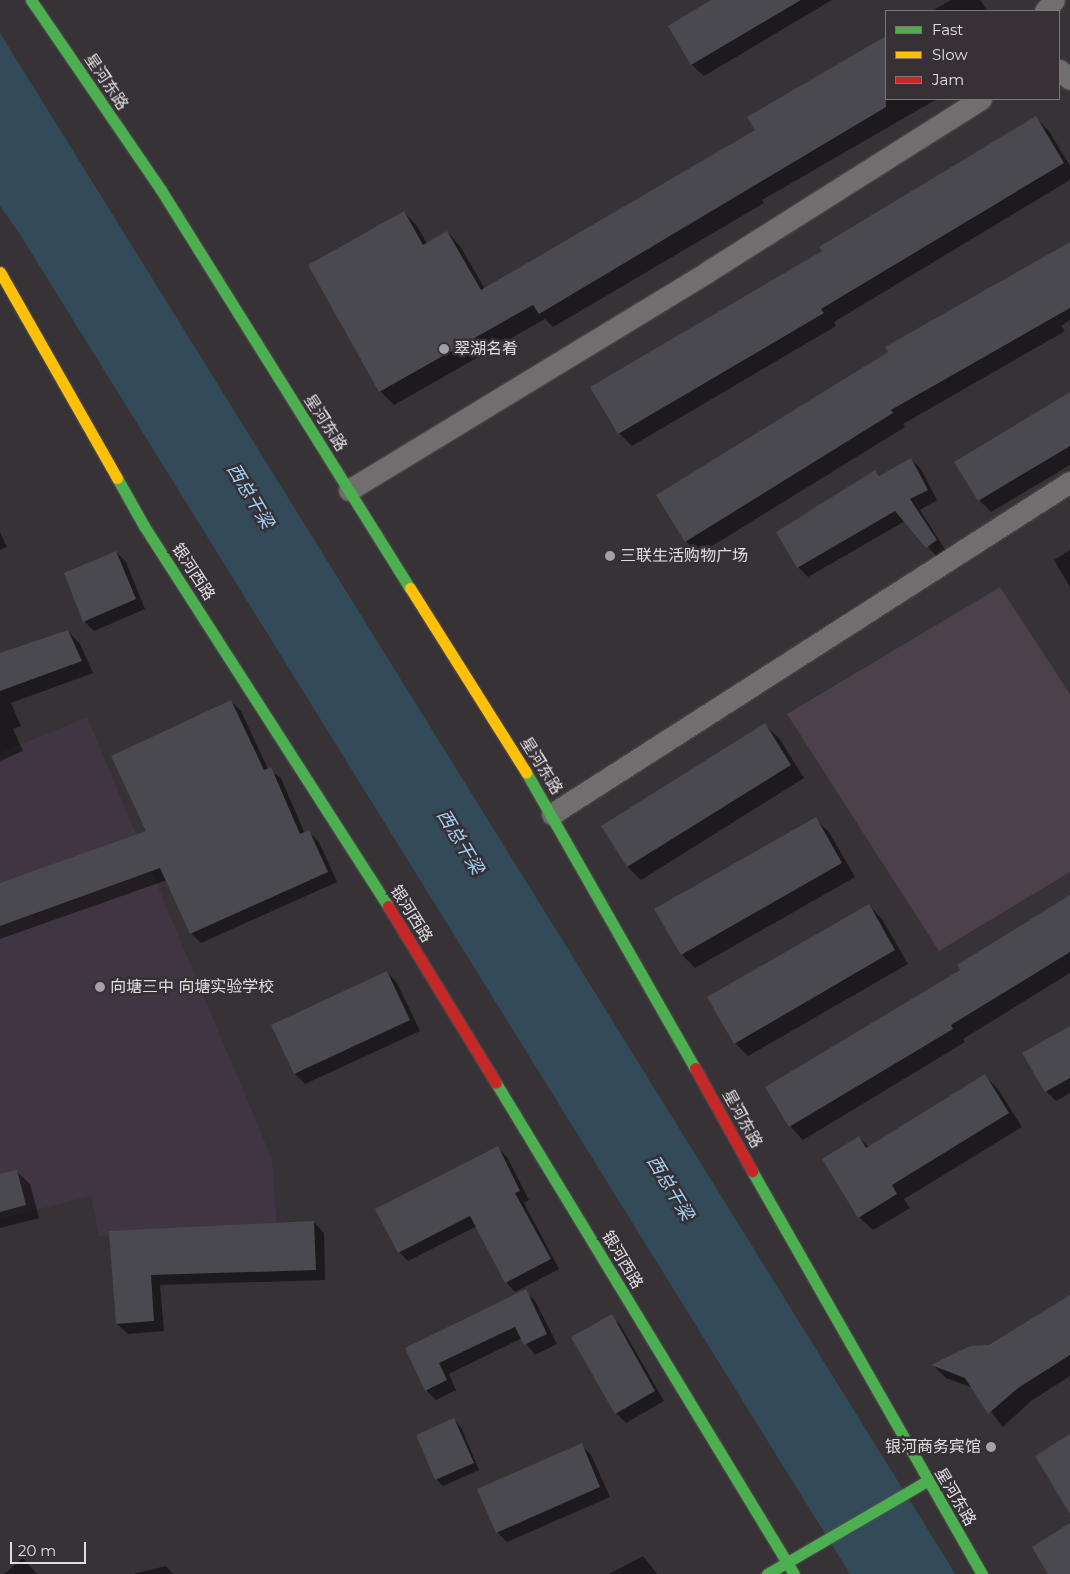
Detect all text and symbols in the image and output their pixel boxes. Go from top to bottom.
legend [885,10,1060,100]
text: Fast [932,20,963,39]
text: Slow [932,45,968,64]
street label: 星河东路 [80,50,132,114]
text: Jam [932,70,964,89]
place label: 翠湖名肴 [454,339,518,359]
marker: 翠湖名肴 [438,343,450,355]
street label: 星河东路 [300,391,350,455]
water label: 西总干梁 [222,460,278,532]
street label: 银河西路 [168,540,218,604]
place label: 三联生活购物广场 [620,546,748,566]
marker: 三联生活购物广场 [604,550,616,562]
street label: 星河东路 [516,734,566,798]
water label: 西总干梁 [432,806,488,878]
street label: 银河西路 [386,882,436,946]
place label: 向塘三中 向塘实验学校 [110,977,274,997]
marker: 向塘三中 向塘实验学校 [94,981,106,993]
street label: 星河东路 [718,1086,766,1152]
water label: 西总干梁 [642,1152,698,1224]
street label: 银河西路 [597,1228,647,1292]
place label: 银河商务宾馆 [885,1437,981,1457]
marker: 银河商务宾馆 [985,1441,997,1453]
street label: 星河东路 [930,1465,980,1529]
scale bar [12,1532,89,1564]
text: 20 m [18,1541,56,1560]

